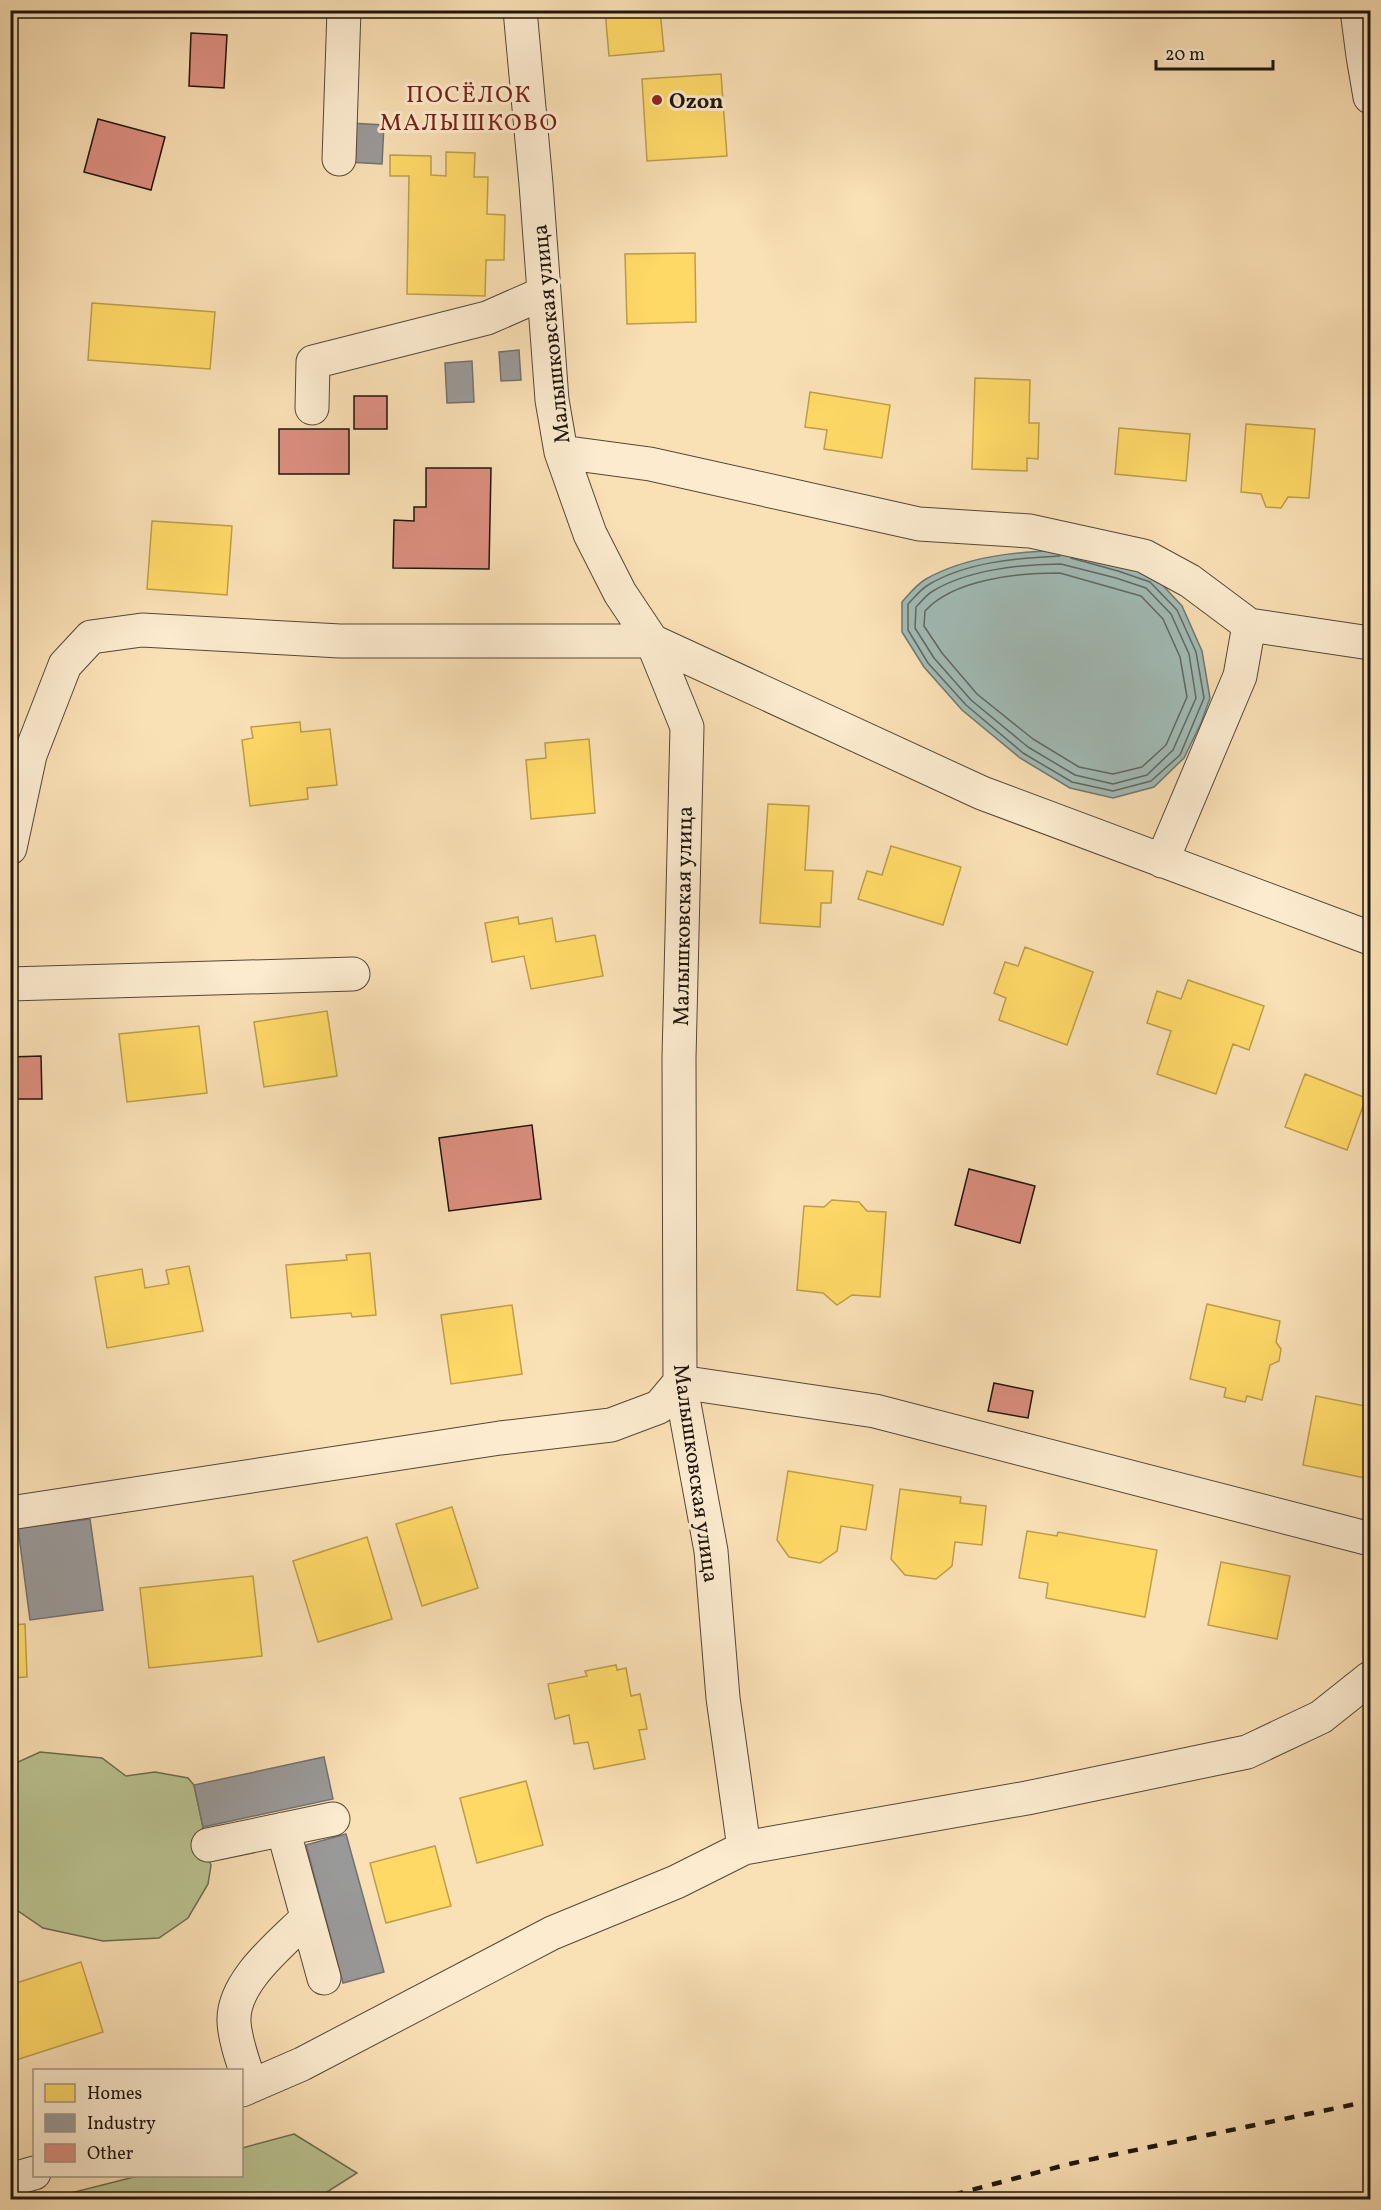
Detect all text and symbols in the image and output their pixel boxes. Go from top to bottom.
scale bar [1156,33,1273,71]
text: 20 m [1165,43,1205,68]
district label: ПОСЁЛОК МАЛЫШКОВО [379,79,559,141]
place label: Ozon [669,87,724,118]
marker: Ozon [650,93,664,107]
street label: Малышковская улица [526,222,579,445]
street label: Малышковская улица [667,806,702,1027]
street label: Малышковская улица [664,1362,725,1585]
legend [33,2069,243,2177]
text: Homes [87,2082,142,2107]
text: Industry [87,2112,156,2137]
text: Other [87,2142,134,2167]

